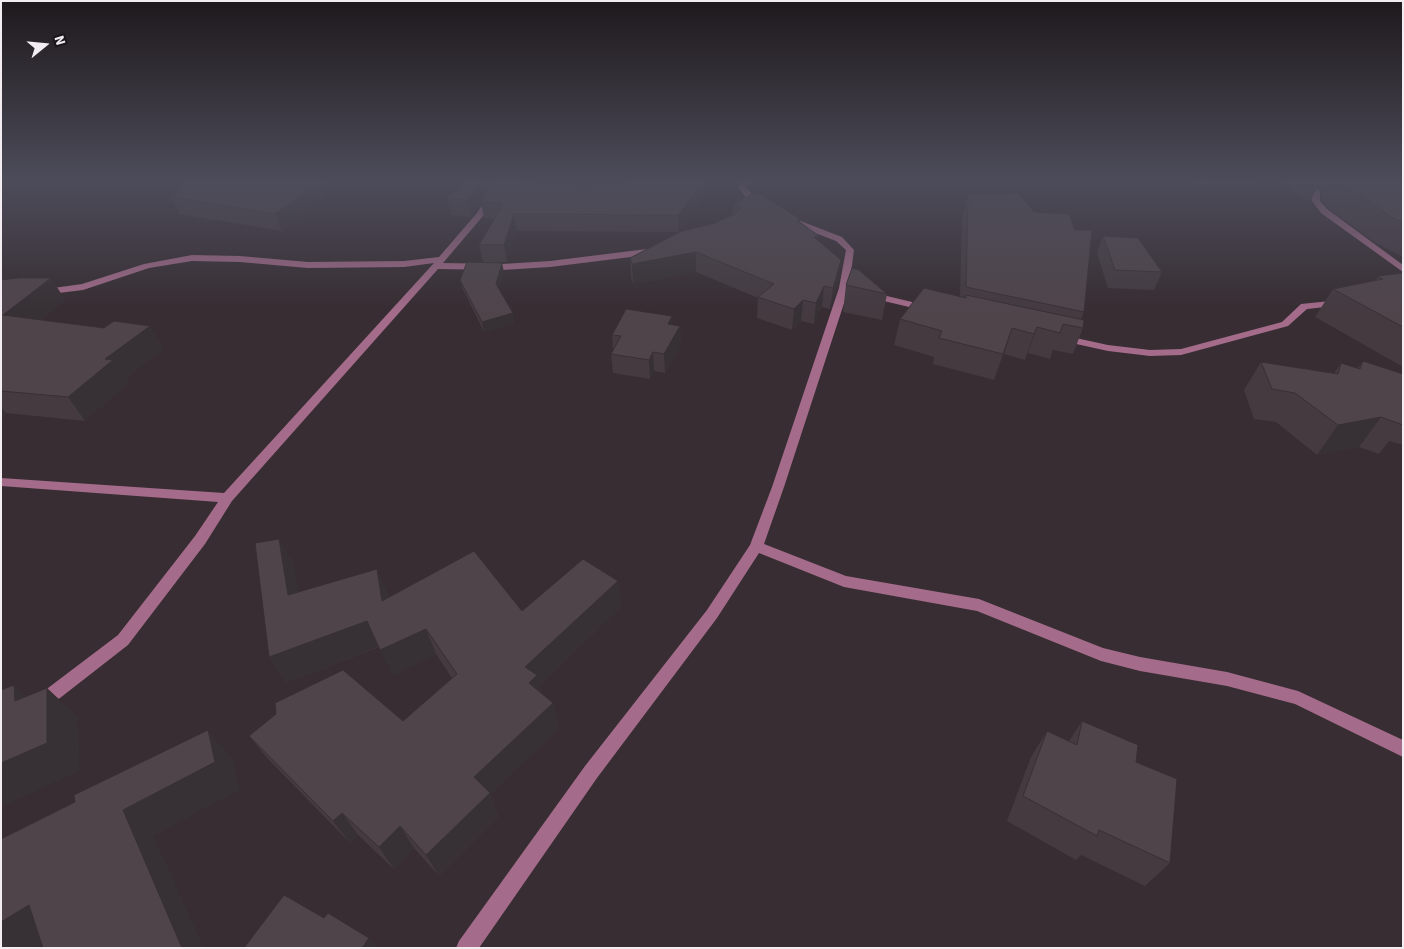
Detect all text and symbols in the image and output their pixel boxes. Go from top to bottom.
north arrow [20,20,70,70]
text: N [48,33,70,48]

